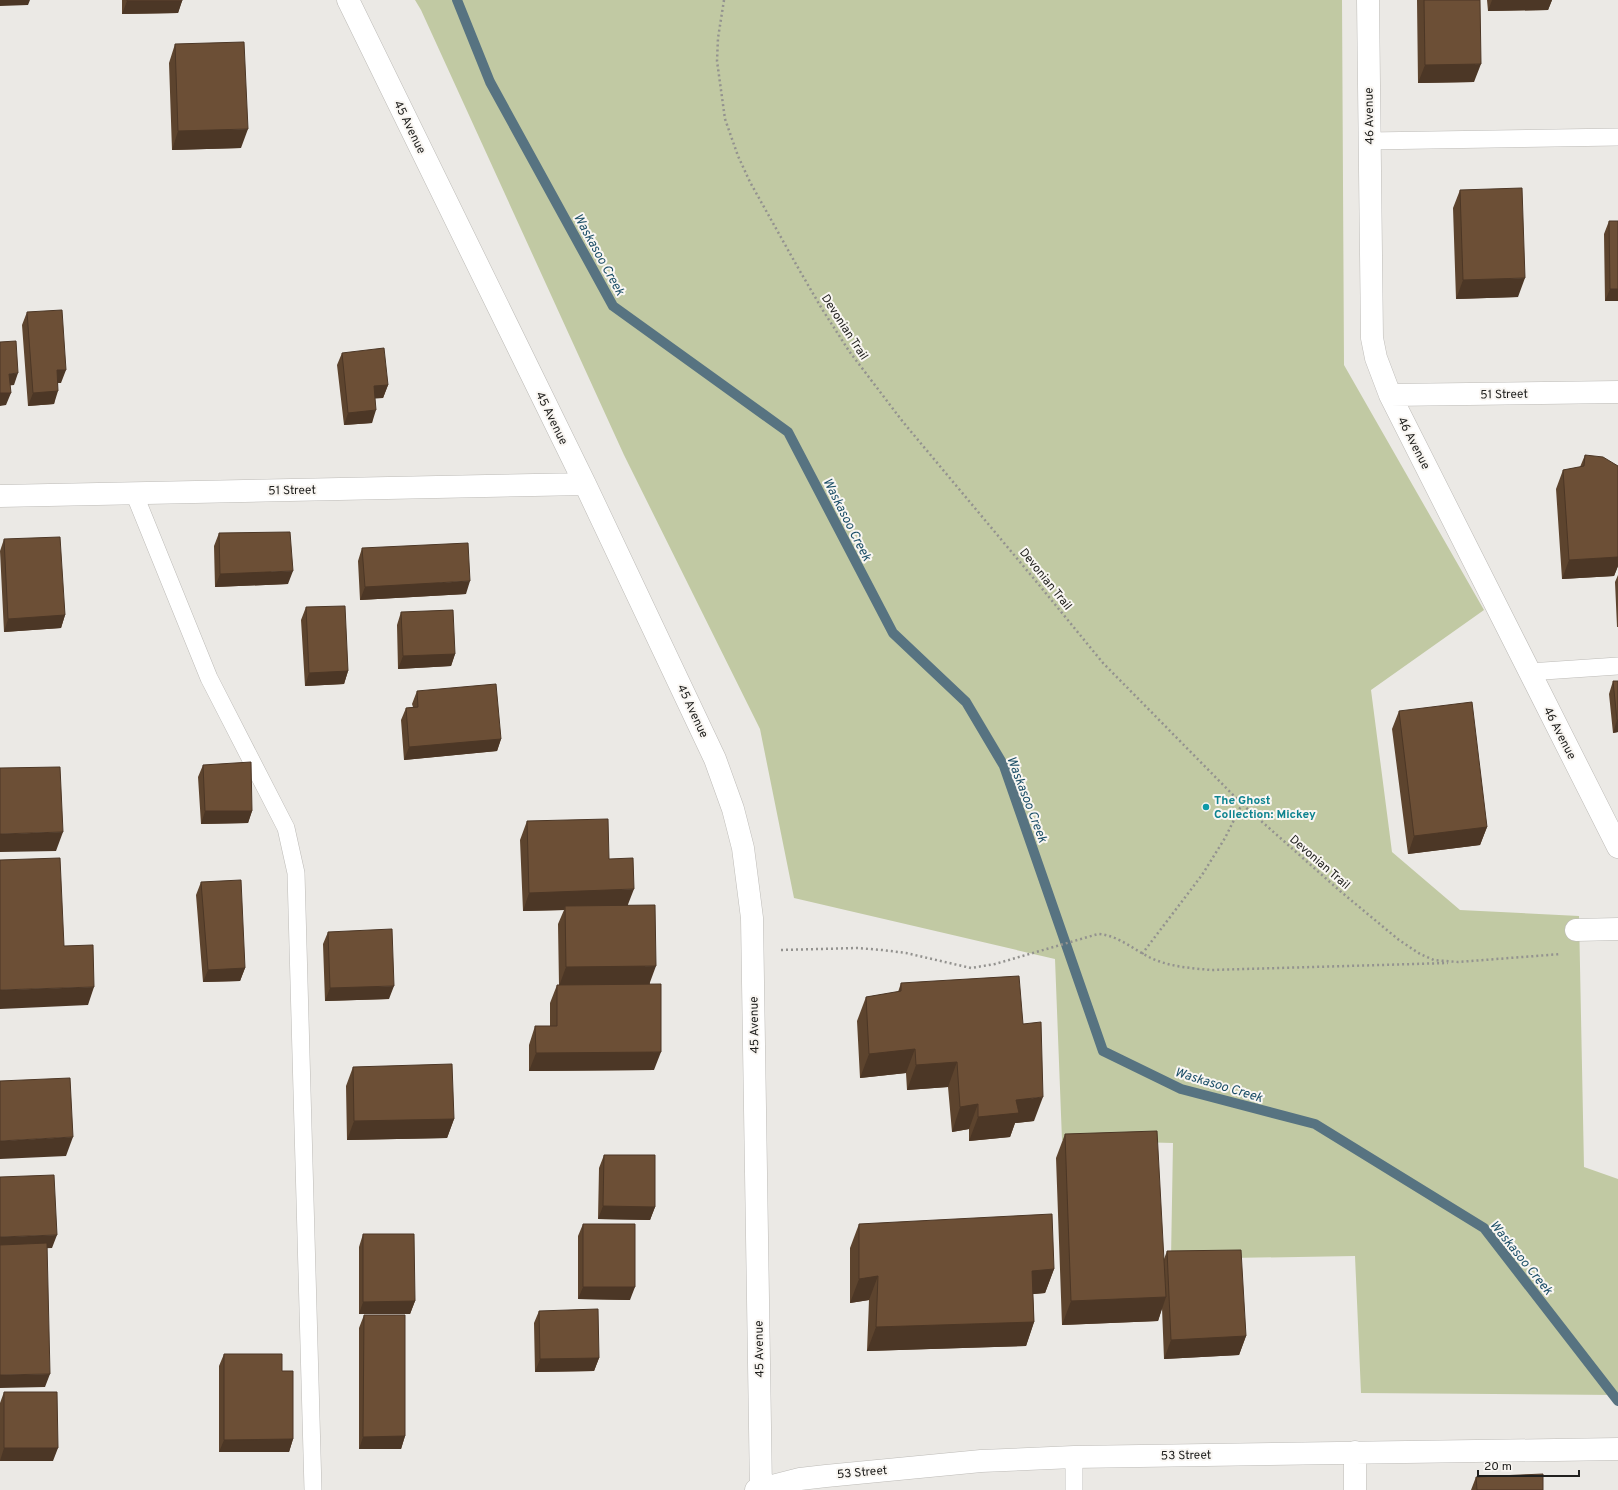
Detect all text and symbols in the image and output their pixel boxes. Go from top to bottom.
street label: 46 Avenue [1362,87,1378,145]
street label: 45 Avenue [389,98,429,157]
water label: Waskasoo Creek [569,211,628,299]
street label: Devonian Trail [817,292,871,363]
street label: 51 Street [1480,387,1528,403]
street label: 45 Avenue [531,389,571,448]
street label: 46 Avenue [1393,414,1433,473]
water label: Waskasoo Creek [818,476,874,564]
street label: 51 Street [268,483,316,499]
street label: Devonian Trail [1015,545,1075,614]
street label: 45 Avenue [673,682,711,741]
street label: 46 Avenue [1539,704,1579,763]
water label: Waskasoo Creek [1002,754,1050,846]
place label: The Ghost Collection: Mickey [1214,793,1316,823]
marker: The Ghost Collection: Mickey [1201,802,1211,812]
street label: Devonian Trail [1286,832,1353,893]
street label: 45 Avenue [747,996,763,1054]
water label: Waskasoo Creek [1173,1065,1265,1107]
water label: Waskasoo Creek [1486,1218,1556,1299]
street label: 45 Avenue [752,1320,768,1378]
street label: 53 Street [1161,1448,1211,1464]
scale bar [1478,1452,1579,1478]
text: 20 m [1484,1459,1512,1475]
street label: 53 Street [836,1463,888,1483]

